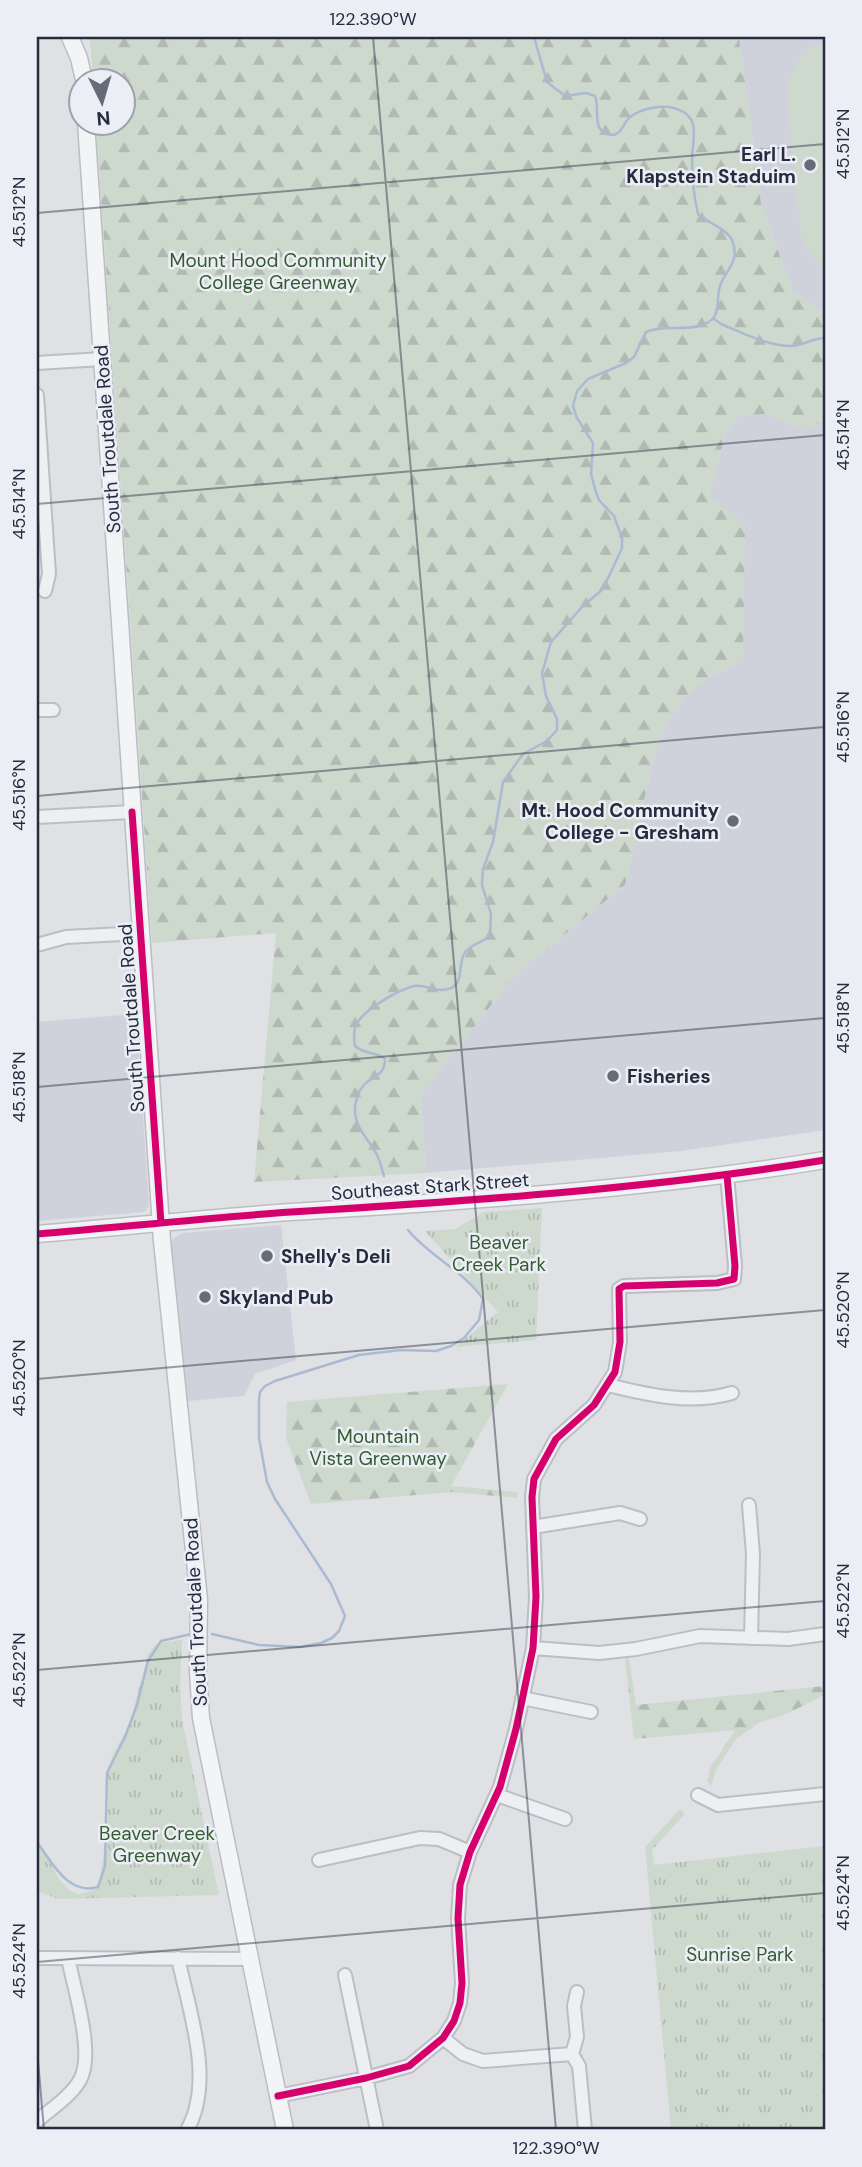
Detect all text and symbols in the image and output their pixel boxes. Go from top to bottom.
text: 122.390°W [329,7,417,31]
north arrow [66,66,136,136]
text: N [95,105,111,131]
text: 45.512°N [831,108,855,180]
place label: Earl L. Klapstein Staduim [626,142,796,189]
marker: Earl L. Klapstein Staduim [802,157,818,173]
text: 45.512°N [7,176,31,248]
park label: Mount Hood Community College Greenway [169,248,387,295]
street label: South Troutdale Road [88,344,127,534]
text: 45.514°N [831,399,855,471]
text: 45.514°N [7,468,31,540]
text: 45.516°N [831,691,855,763]
text: 45.516°N [7,759,31,831]
place label: Mt. Hood Community College - Gresham [521,798,720,845]
marker: Mt. Hood Community College - Gresham [725,813,741,829]
street label: South Troutdale Road [112,923,151,1113]
text: 45.518°N [831,982,855,1054]
text: 45.518°N [7,1051,31,1123]
place label: Fisheries [627,1064,711,1089]
marker: Fisheries [605,1068,621,1084]
street label: Southeast Stark Street [330,1167,530,1206]
park label: Beaver Creek Park [452,1230,546,1277]
place label: Shelly's Deli [281,1244,391,1269]
marker: Shelly's Deli [259,1248,275,1264]
text: 45.520°N [831,1271,855,1349]
place label: Skyland Pub [219,1285,334,1310]
marker: Skyland Pub [197,1289,213,1305]
text: 45.520°N [7,1339,31,1417]
park label: Mountain Vista Greenway [309,1424,447,1471]
street label: South Troutdale Road [178,1517,213,1707]
text: 45.522°N [831,1563,855,1639]
text: 45.522°N [7,1632,31,1708]
park label: Beaver Creek Greenway [99,1821,215,1868]
text: 45.524°N [831,1855,855,1931]
text: 45.524°N [7,1923,31,1999]
park label: Sunrise Park [686,1942,794,1967]
text: 122.390°W [512,2136,600,2160]

